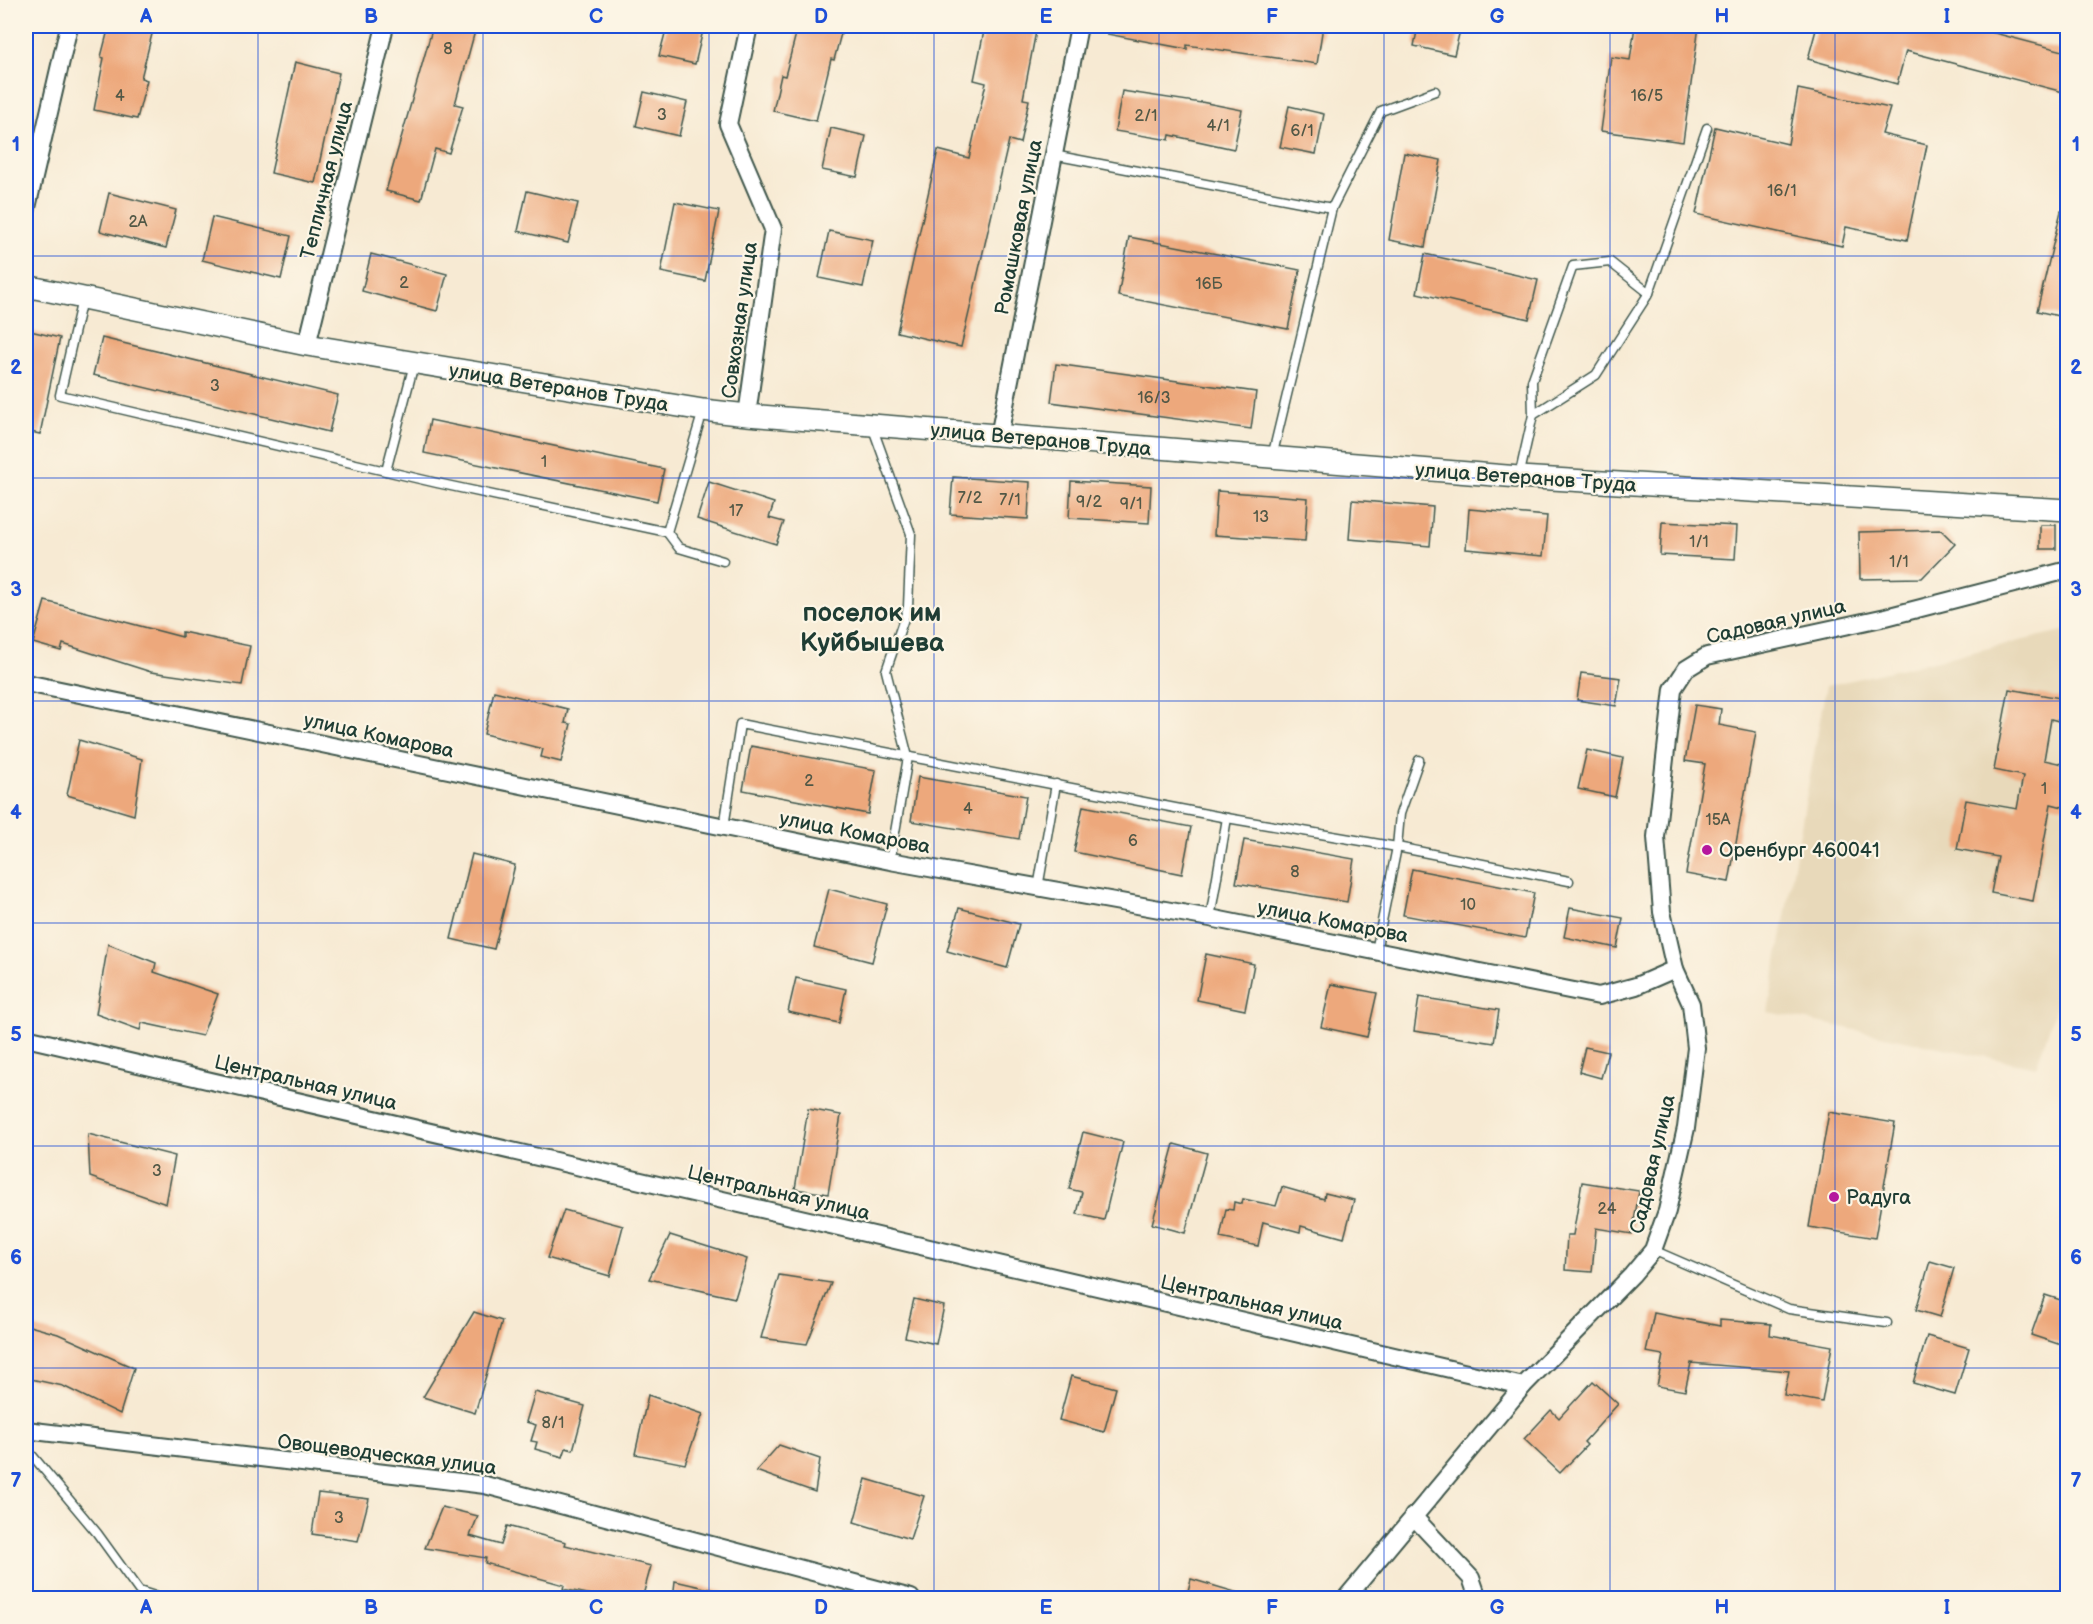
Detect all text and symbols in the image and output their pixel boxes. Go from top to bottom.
text: A [139,5,153,29]
text: B [364,5,378,29]
text: C [589,5,603,29]
text: D [814,5,828,29]
text: E [1040,5,1053,29]
text: F [1266,5,1278,29]
text: G [1490,5,1505,29]
text: H [1715,5,1729,29]
text: I [1944,5,1950,29]
house number: 8 [443,40,453,59]
house number: 4 [115,87,125,106]
house number: 16/5 [1631,87,1663,106]
street label: Тепличная улица [296,98,358,262]
house number: 3 [657,106,667,125]
house number: 2/1 [1135,107,1157,126]
house number: 4/1 [1206,117,1230,136]
house number: 6/1 [1290,122,1314,141]
text: 1 [12,133,20,157]
text: 1 [2072,133,2080,157]
street label: Ромашковая улица [990,137,1048,317]
house number: 16/1 [1767,182,1797,201]
house number: 2А [128,213,148,232]
street label: Совхозная улица [717,240,763,400]
house number: 2 [399,274,409,293]
house number: 16Б [1195,275,1223,294]
text: 2 [10,356,22,380]
text: 2 [2070,356,2082,380]
street label: улица Ветеранов Труда [447,359,670,417]
house number: 3 [210,377,220,396]
house number: 16/3 [1137,389,1171,408]
street label: улица Ветеранов Труда [929,418,1153,462]
house number: 1 [541,453,547,472]
street label: улица Ветеранов Труда [1414,458,1638,498]
house number: 7/2 [958,489,983,508]
house number: 7/1 [999,491,1021,510]
house number: 9/2 [1076,493,1103,512]
house number: 9/1 [1120,495,1142,514]
house number: 17 [729,502,743,521]
house number: 13 [1253,508,1269,527]
house number: 1/1 [1689,533,1709,552]
house number: 1/1 [1889,553,1909,572]
text: 3 [10,578,22,602]
text: 3 [2070,578,2082,602]
street label: Садовая улица [1704,594,1848,650]
district label: поселок им Куйбышева [800,598,945,659]
street label: улица Комарова [301,708,456,764]
house number: 2 [804,772,814,791]
house number: 1 [2041,780,2047,799]
house number: 4 [963,800,973,819]
text: 4 [10,801,22,825]
text: 4 [2070,801,2082,825]
street label: улица Комарова [777,807,932,859]
house number: 15А [1705,811,1731,830]
house number: 6 [1128,832,1138,851]
place label: Оренбург 460041 [1719,839,1880,863]
marker: Оренбург 460041 [1700,843,1714,857]
house number: 8 [1290,863,1300,882]
street label: улица Комарова [1255,896,1410,948]
house number: 10 [1460,896,1476,915]
text: 5 [10,1023,22,1047]
text: 5 [2070,1023,2082,1047]
street label: Центральная улица [212,1050,399,1116]
street label: Садовая улица [1625,1092,1681,1236]
street label: Центральная улица [685,1160,872,1226]
house number: 3 [152,1162,162,1181]
place label: Радуга [1846,1186,1911,1210]
marker: Радуга [1827,1190,1841,1204]
house number: 24 [1598,1200,1617,1219]
text: 6 [10,1246,22,1270]
text: 6 [2070,1246,2082,1270]
street label: Центральная улица [1158,1270,1345,1336]
house number: 8/1 [542,1414,564,1433]
street label: Овощеводческая улица [276,1430,498,1480]
text: 7 [10,1469,22,1493]
text: 7 [2070,1469,2082,1493]
house number: 3 [334,1509,344,1528]
text: A [139,1596,153,1620]
text: B [364,1596,378,1620]
text: C [589,1596,603,1620]
text: D [814,1596,828,1620]
text: E [1040,1596,1053,1620]
text: F [1266,1596,1278,1620]
text: G [1490,1596,1505,1620]
text: H [1715,1596,1729,1620]
text: I [1944,1596,1950,1620]

